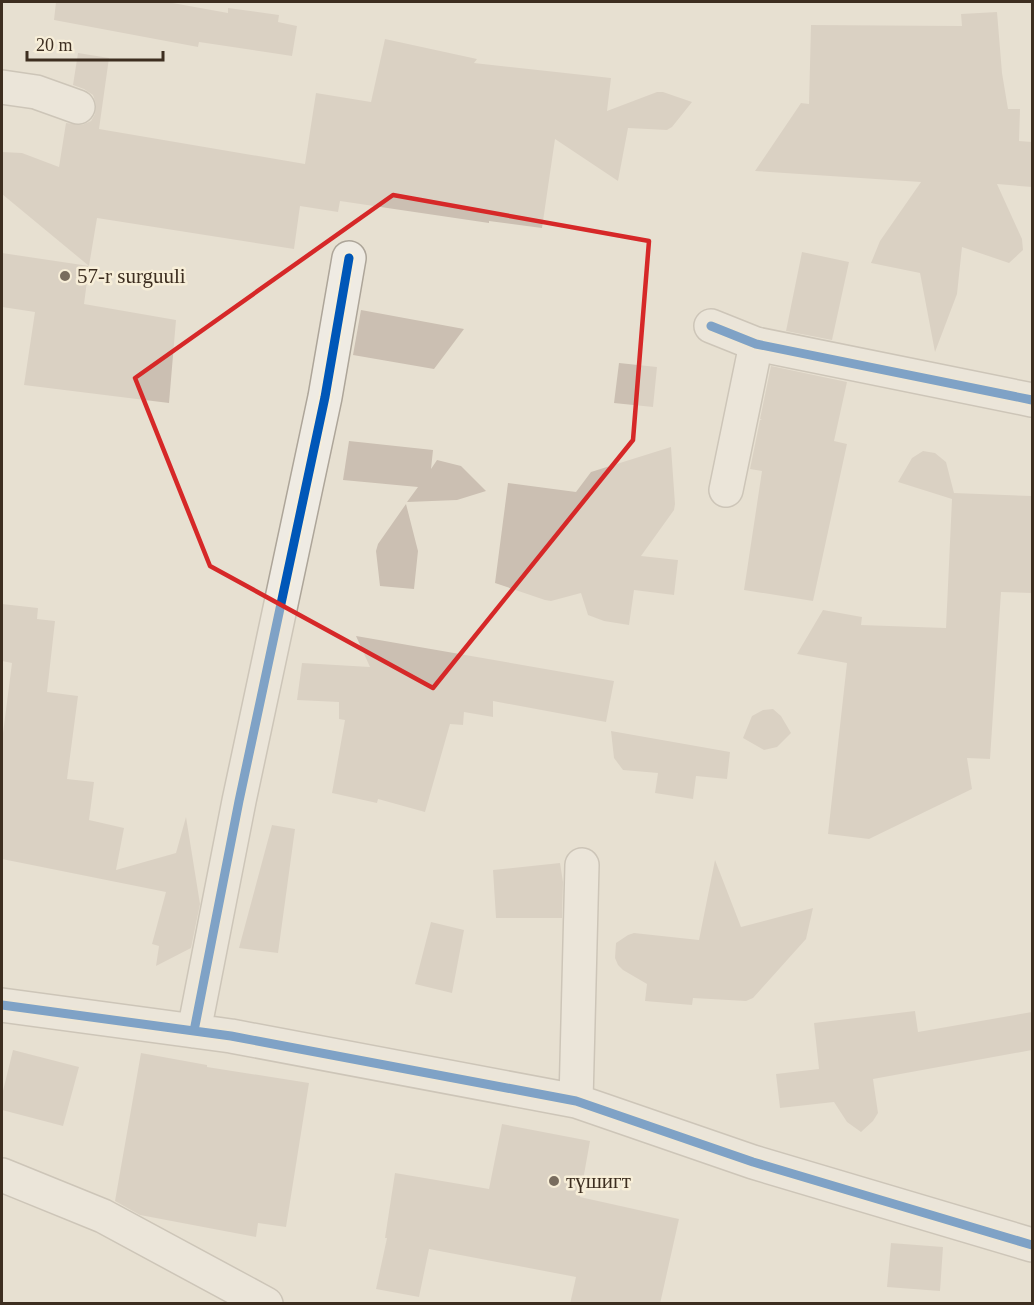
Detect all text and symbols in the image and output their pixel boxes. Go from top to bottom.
scale bar [27,24,164,62]
text: 20 m [36,35,73,55]
place label: 57-r surguuli [77,264,186,288]
marker: 57-r surguuli [58,269,72,283]
place label: түшигт [566,1169,631,1193]
marker: түшигт [547,1174,561,1188]

